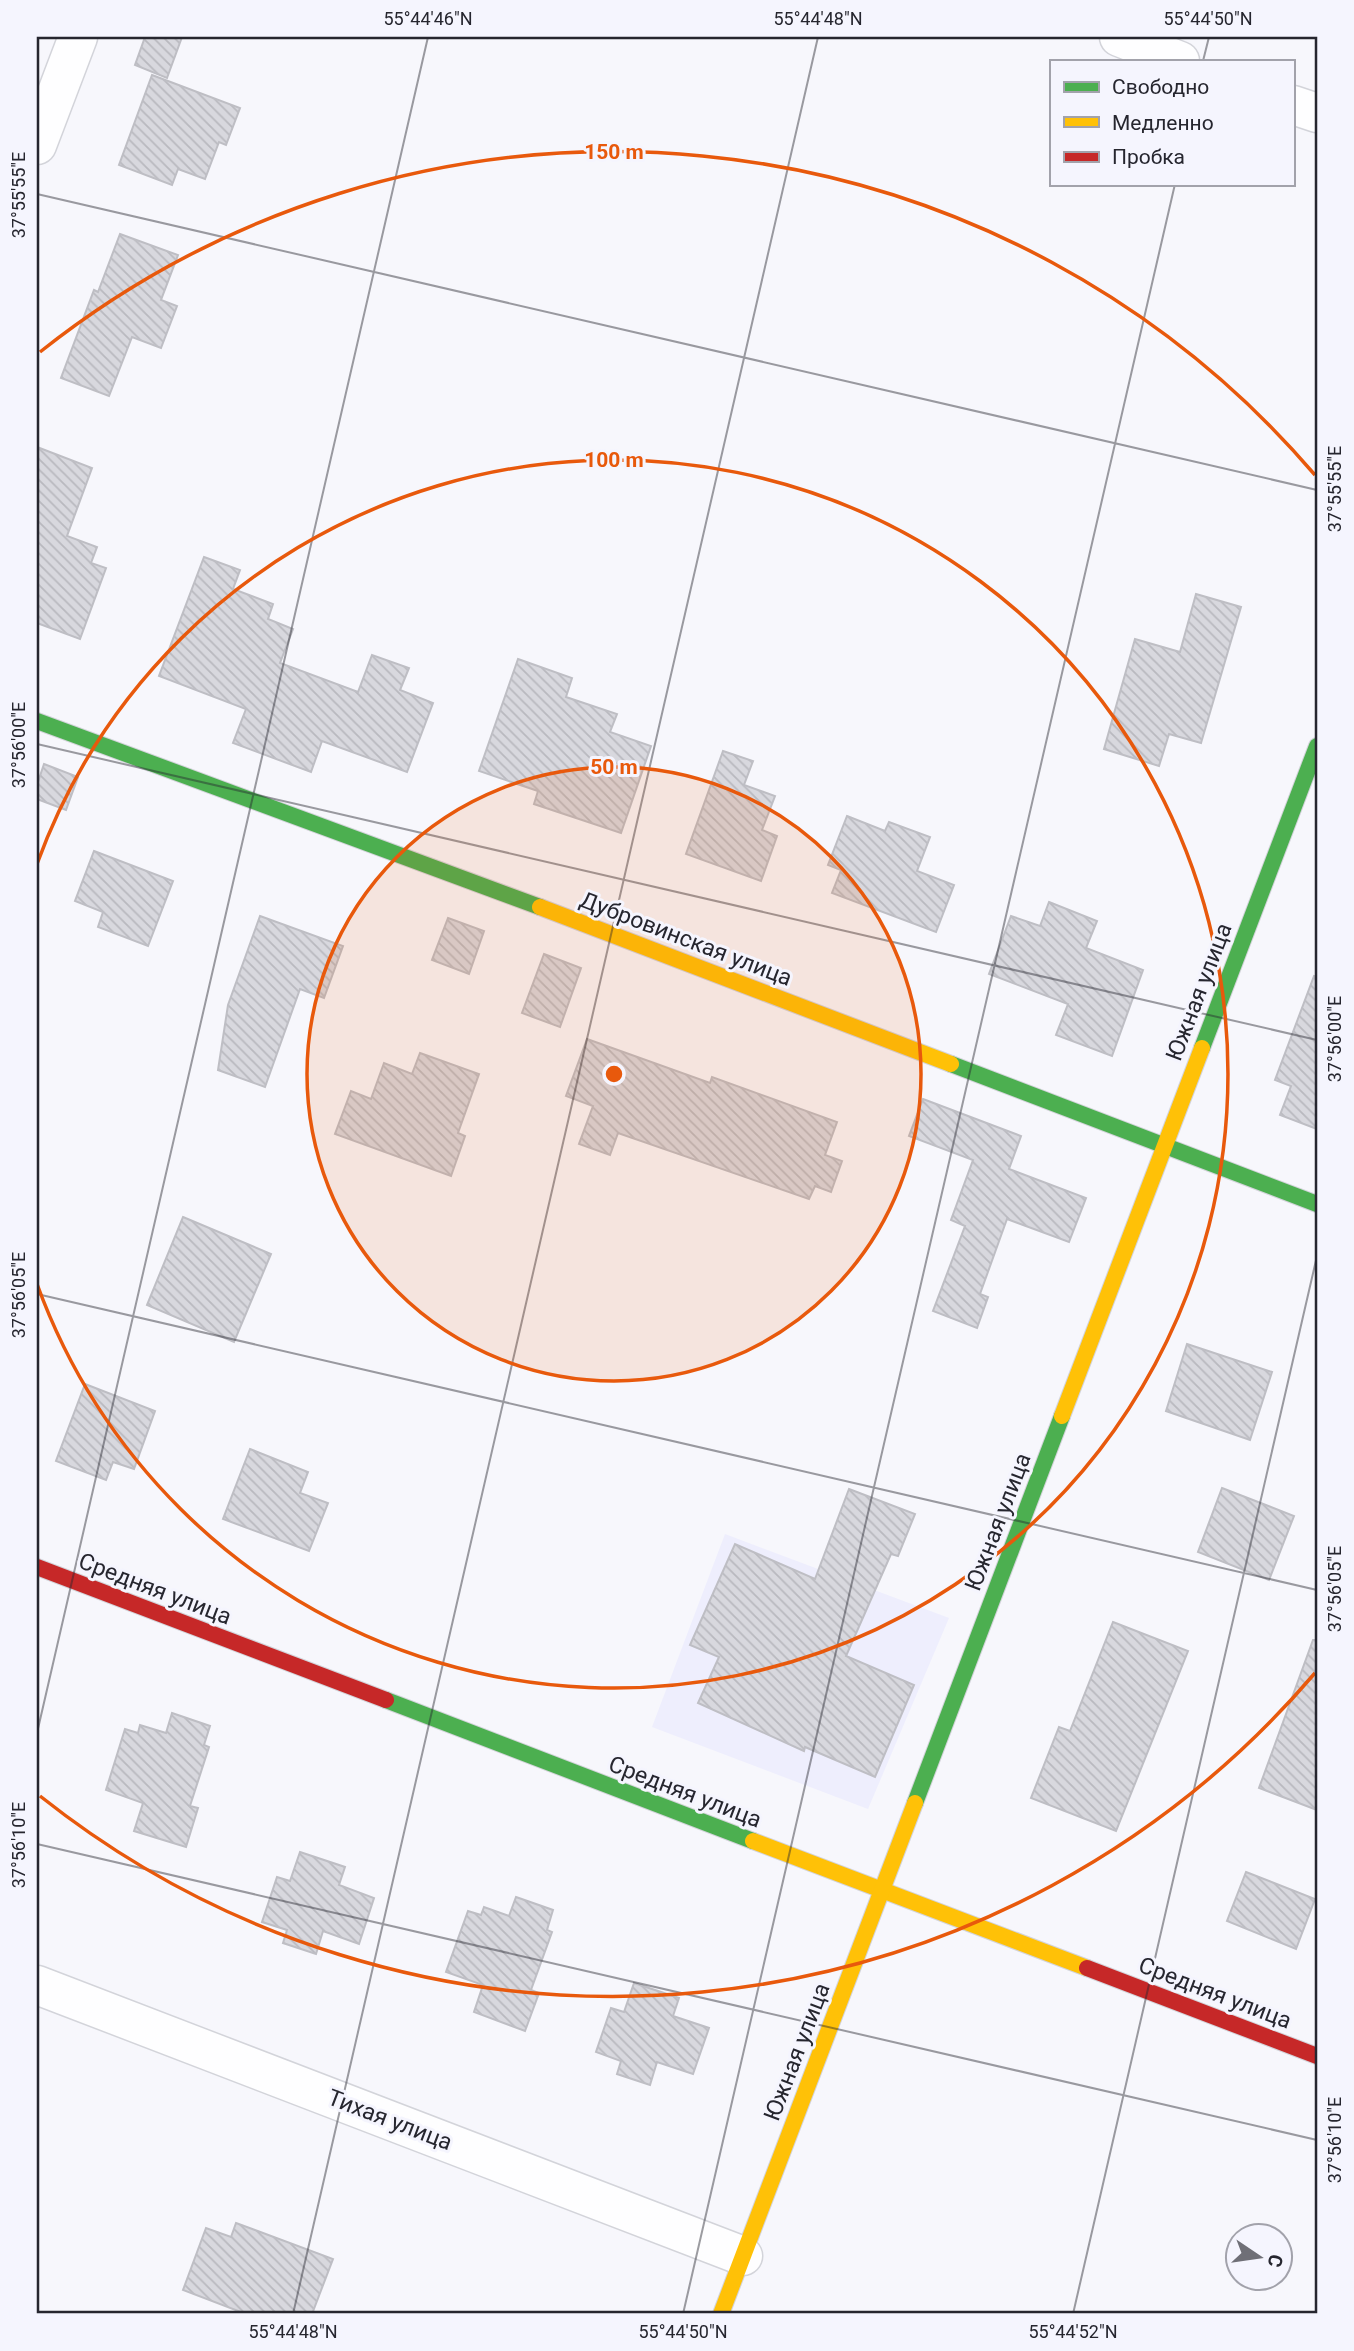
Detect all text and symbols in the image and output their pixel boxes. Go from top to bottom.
text: 55°44'46"N [383,8,473,29]
text: 55°44'48"N [773,8,863,29]
text: 55°44'50"N [1163,8,1253,29]
legend [1050,60,1294,186]
text: Свободно [1112,75,1209,99]
text: Медленно [1112,111,1214,135]
text: 150 m [584,140,644,164]
text: Пробка [1112,145,1185,169]
text: 37°55'55"E [8,152,29,238]
text: 37°55'55"E [1324,446,1345,532]
text: 100 m [584,448,644,472]
text: 37°56'00"E [8,702,29,788]
text: 50 m [590,755,638,779]
street label: Дубровинская улица [576,886,796,992]
street label: Южная улица [1160,919,1238,1065]
text: 37°56'00"E [1324,996,1345,1082]
centre of rings [602,1062,626,1086]
text: 37°56'05"E [8,1252,29,1338]
street label: Южная улица [959,1449,1037,1595]
text: 37°56'05"E [1324,1546,1345,1632]
street label: Средняя улица [75,1547,235,1631]
street label: Средняя улица [605,1750,765,1834]
text: 37°56'10"E [8,1802,29,1888]
street label: Средняя улица [1135,1951,1295,2035]
street label: Южная улица [758,1979,836,2125]
street label: Тихая улица [324,2084,456,2156]
text: 37°56'10"E [1324,2097,1345,2183]
north arrow [1224,2222,1294,2292]
text: С [1262,2252,1288,2269]
text: 55°44'48"N [248,2321,338,2342]
text: 55°44'50"N [638,2321,728,2342]
text: 55°44'52"N [1028,2321,1118,2342]

